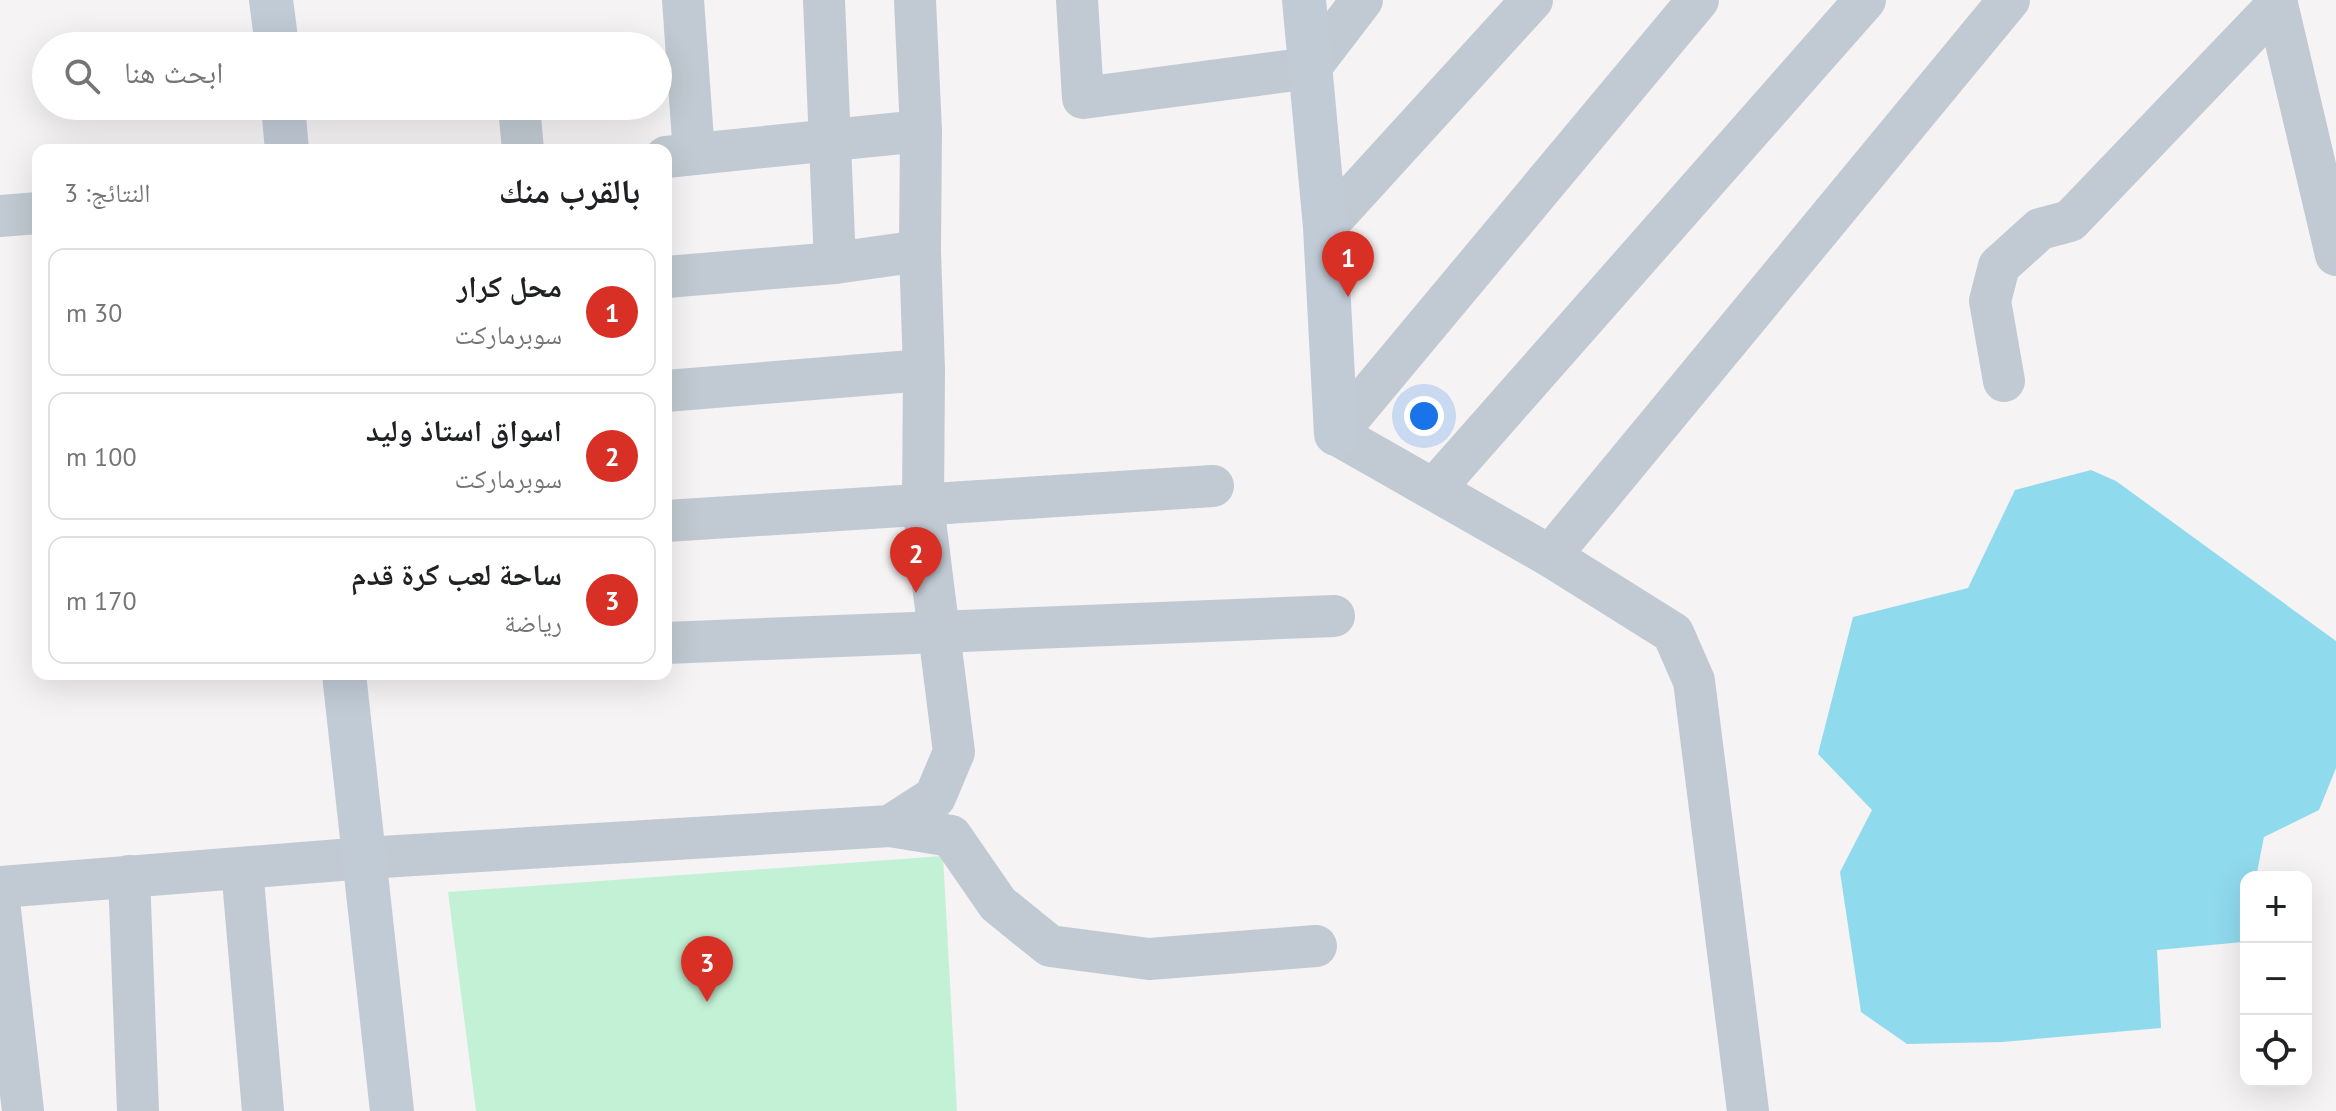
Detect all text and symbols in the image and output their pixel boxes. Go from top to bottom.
search box [32,32,672,120]
text: ابحث هنا [124,52,223,91]
icon: search [60,54,104,98]
text: بالقرب منك [499,168,640,212]
text: النتائج: 3 [64,176,151,209]
pin: 1 [1322,231,1374,297]
text: محل كرار [457,266,562,305]
text: 30 m [66,296,122,329]
text: 1 [605,296,619,329]
text: سوبرماركت [455,318,562,351]
your location [1404,396,1444,436]
text: اسواق استاذ وليد [366,410,562,449]
text: 100 m [66,440,137,473]
text: 2 [605,440,619,473]
text: سوبرماركت [455,462,562,495]
pin: 2 [890,527,942,593]
text: ساحة لعب كرة قدم [351,554,562,593]
text: 170 m [66,584,137,617]
text: 3 [605,584,619,617]
text: رياضة [504,606,562,639]
map controls [2240,871,2312,1087]
button: + [2240,871,2312,943]
pin: 3 [681,936,733,1002]
button: − [2240,943,2312,1015]
button: locate [2240,1015,2312,1087]

